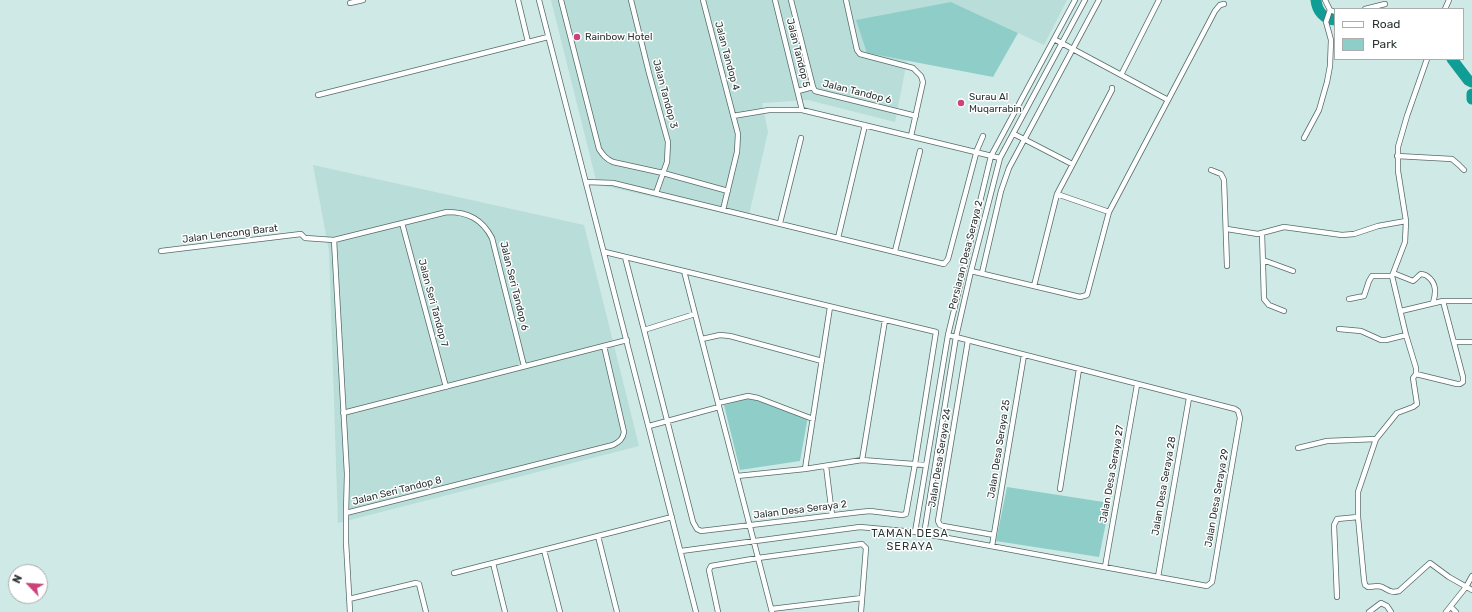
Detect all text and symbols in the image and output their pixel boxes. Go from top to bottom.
legend [1334,8,1464,60]
street label: Jalan Tandop 5 [784,17,812,89]
text: Road [1372,17,1400,31]
street label: Jalan Tandop 4 [712,20,742,92]
place label: Rainbow Hotel [585,31,652,43]
marker: Rainbow Hotel [572,32,582,42]
text: Park [1372,37,1397,51]
street label: Jalan Tandop 3 [650,58,680,130]
street label: Jalan Tandop 6 [821,78,893,106]
place label: Surau Al Muqarrabin [969,91,1022,114]
marker: Surau Al Muqarrabin [956,98,966,108]
street label: Persiaran Desa Seraya 2 [947,199,985,311]
street label: Jalan Lencong Barat [181,222,279,246]
street label: Jalan Seri Tandop 6 [497,240,531,332]
street label: Jalan Seri Tandop 7 [415,258,451,348]
street label: Jalan Desa Seraya 25 [985,399,1013,499]
street label: Jalan Desa Seraya 24 [926,408,954,508]
street label: Jalan Desa Seraya 27 [1097,424,1127,524]
street label: Jalan Desa Seraya 28 [1149,436,1179,536]
street label: Jalan Desa Seraya 29 [1202,448,1232,548]
street label: Jalan Seri Tandop 8 [351,474,443,508]
street label: Jalan Desa Seraya 2 [753,498,847,522]
district label: TAMAN DESA SERAYA [871,527,949,553]
north arrow [8,564,48,604]
text: N [10,573,25,585]

